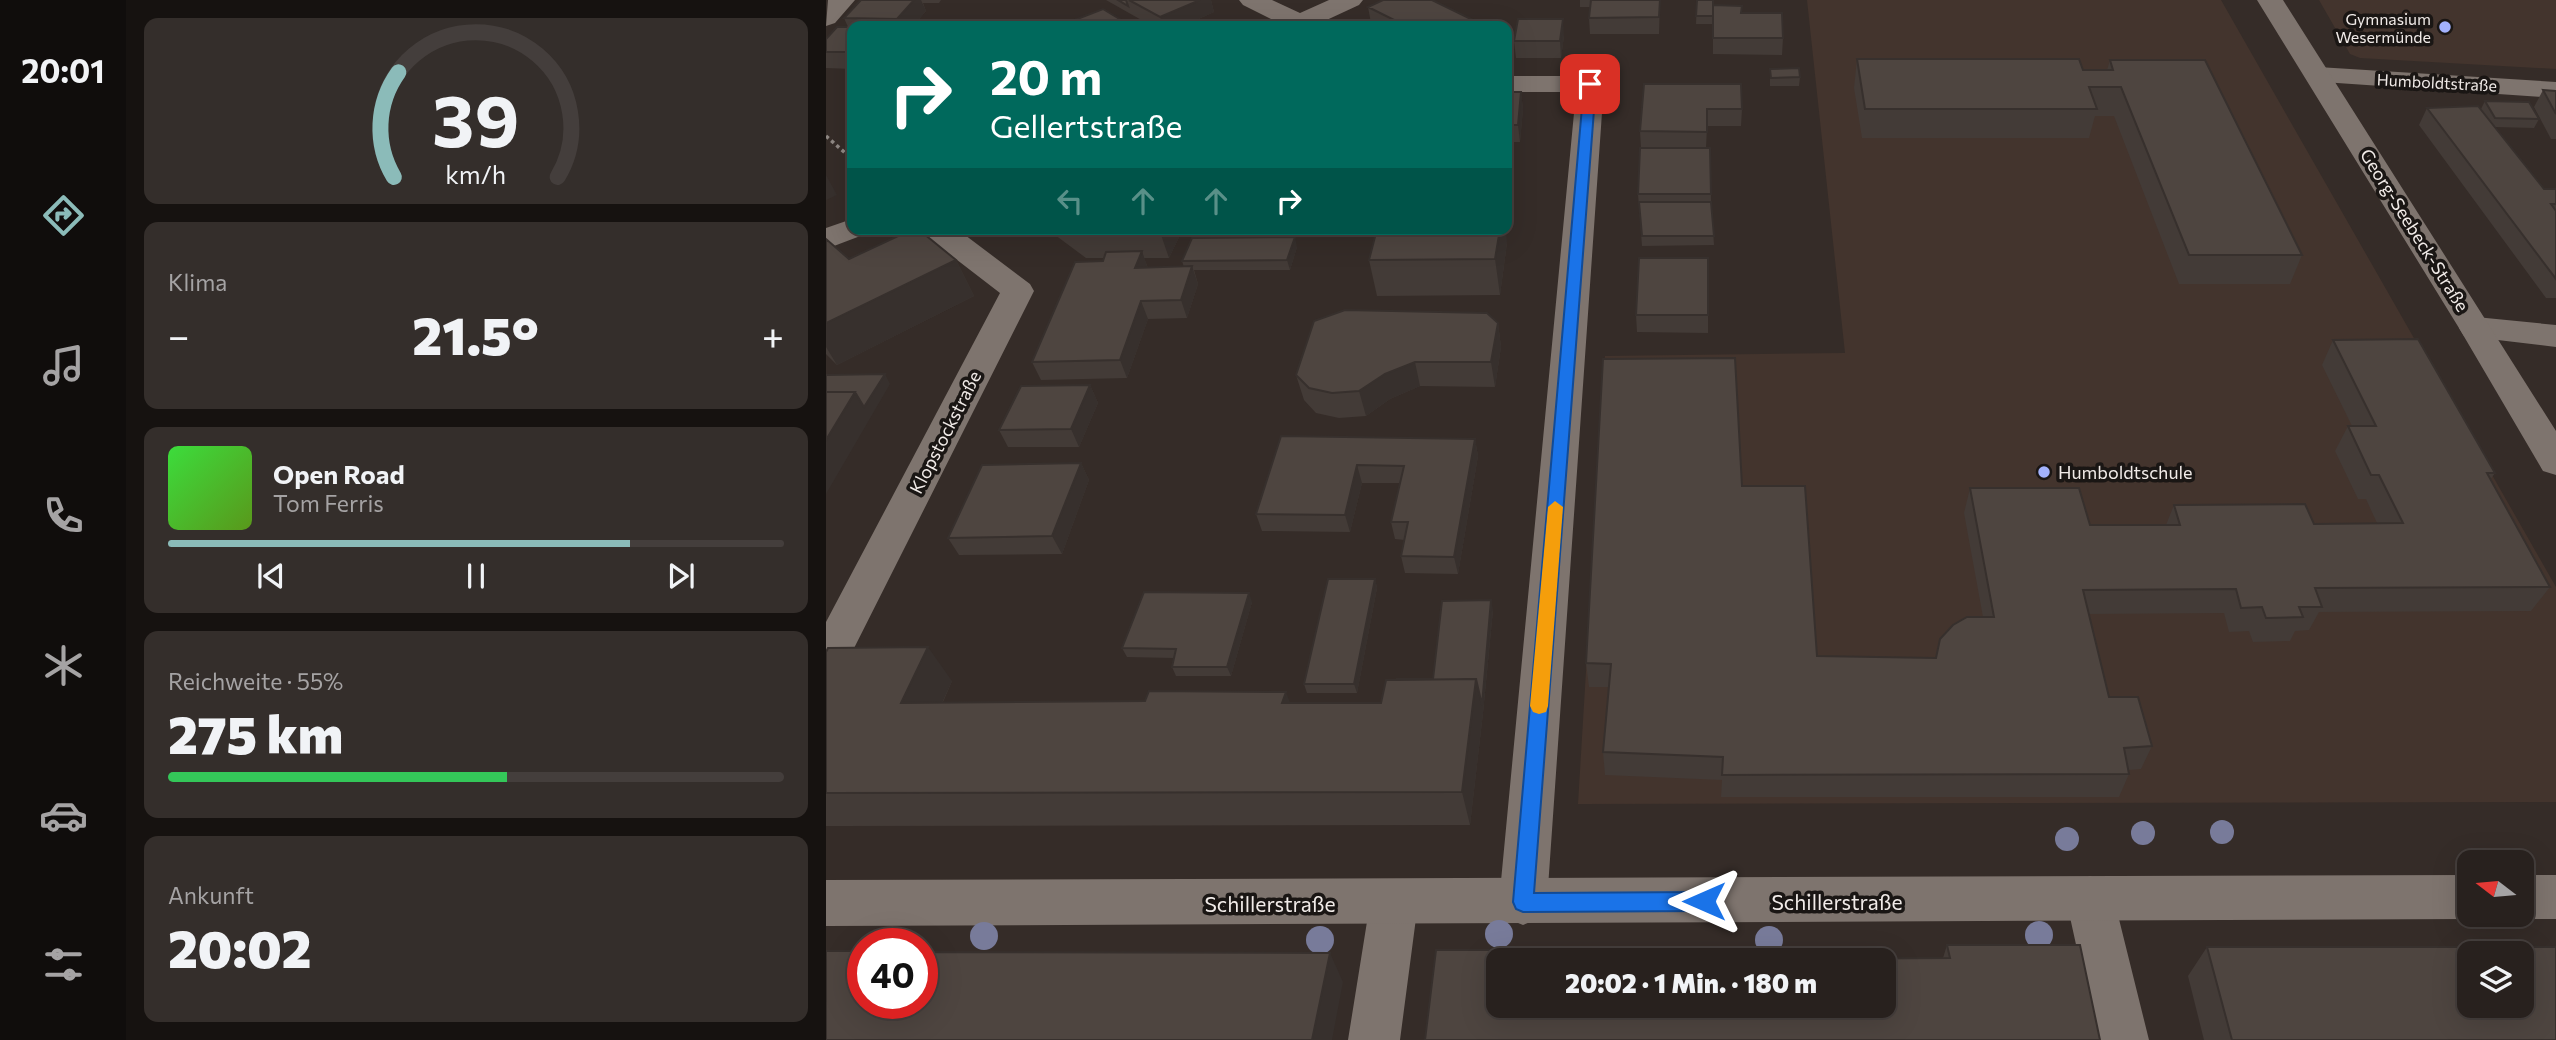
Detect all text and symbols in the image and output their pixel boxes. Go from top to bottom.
place label: Gymnasium Wesermünde [2336,9,2431,46]
marker: Gymnasium Wesermünde [2437,19,2453,35]
text: 20 m [990,45,1102,105]
icon: right [875,49,966,140]
text: 20:01 [21,50,105,90]
pin [1560,54,1620,114]
icon: arrive [1571,65,1609,103]
street label: Humboldtstraße [2376,69,2498,95]
text: 39 [432,74,520,163]
text: Gellertstraße [990,105,1182,145]
street label: Georg-Seebeck-Straße [2356,145,2474,315]
text: km/h [446,159,506,189]
icon: left [1051,182,1089,220]
icon: ahead [1124,182,1162,220]
icon: ahead [1197,182,1235,220]
icon: right [1270,182,1308,220]
icon: directions [39,191,88,240]
text: Klima [168,268,227,296]
text: 21.5° [412,302,539,366]
text: − [168,311,190,358]
text: + [762,311,784,358]
icon: music [39,341,88,390]
street label: Klopstockstraße [905,367,985,497]
text: Open Road [273,458,405,489]
place label: Humboldtschule [2058,461,2193,483]
marker: Humboldtschule [2036,464,2052,480]
text: Tom Ferris [273,489,384,517]
icon: phone [39,491,88,540]
icon: previous [252,557,290,595]
icon: pause [457,557,495,595]
icon: next [662,557,700,595]
icon: climate [39,641,88,690]
text: Reichweite · 55% [168,667,343,695]
text: 275 km [168,701,343,765]
icon: car [39,791,88,840]
north arrow [2457,850,2534,928]
map controls [2457,850,2534,1018]
position arrow [1667,864,1741,938]
text: Ankunft [168,881,254,909]
street label: Schillerstraße [1772,889,1902,914]
street label: Schillerstraße [1205,891,1335,916]
text: 20:02 [168,915,312,979]
speed limit sign: 40 [847,928,938,1019]
icon: filters [39,940,88,989]
button: layers [2457,941,2534,1018]
text: 20:02 · 1 Min. · 180 m [1565,967,1817,998]

